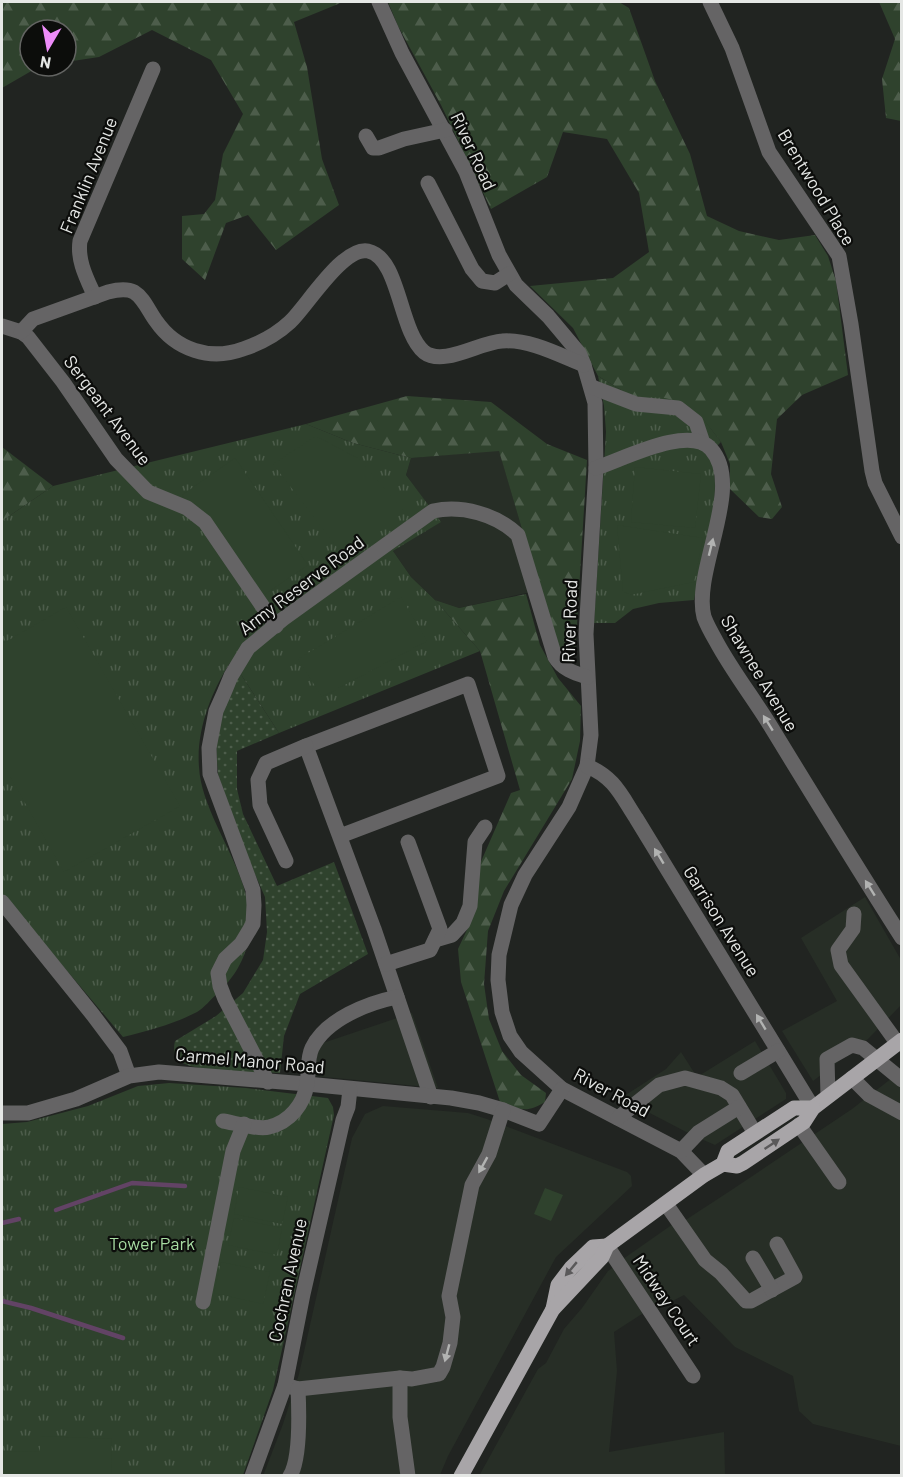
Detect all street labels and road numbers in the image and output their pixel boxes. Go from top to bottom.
street label: River Road [446,109,502,193]
street label: Franklin Avenue [55,114,121,236]
street label: Brentwood Place [774,125,860,249]
street label: Sergeant Avenue [60,351,156,469]
street label: Army Reserve Road [234,531,368,639]
street label: River Road [557,579,581,663]
street label: Shawnee Avenue [717,611,803,735]
street label: Garrison Avenue [679,861,765,981]
street label: Carmel Manor Road [174,1043,326,1077]
street label: River Road [570,1063,654,1121]
street label: Cochran Avenue [263,1216,311,1344]
street label: Midway Court [629,1250,705,1350]

